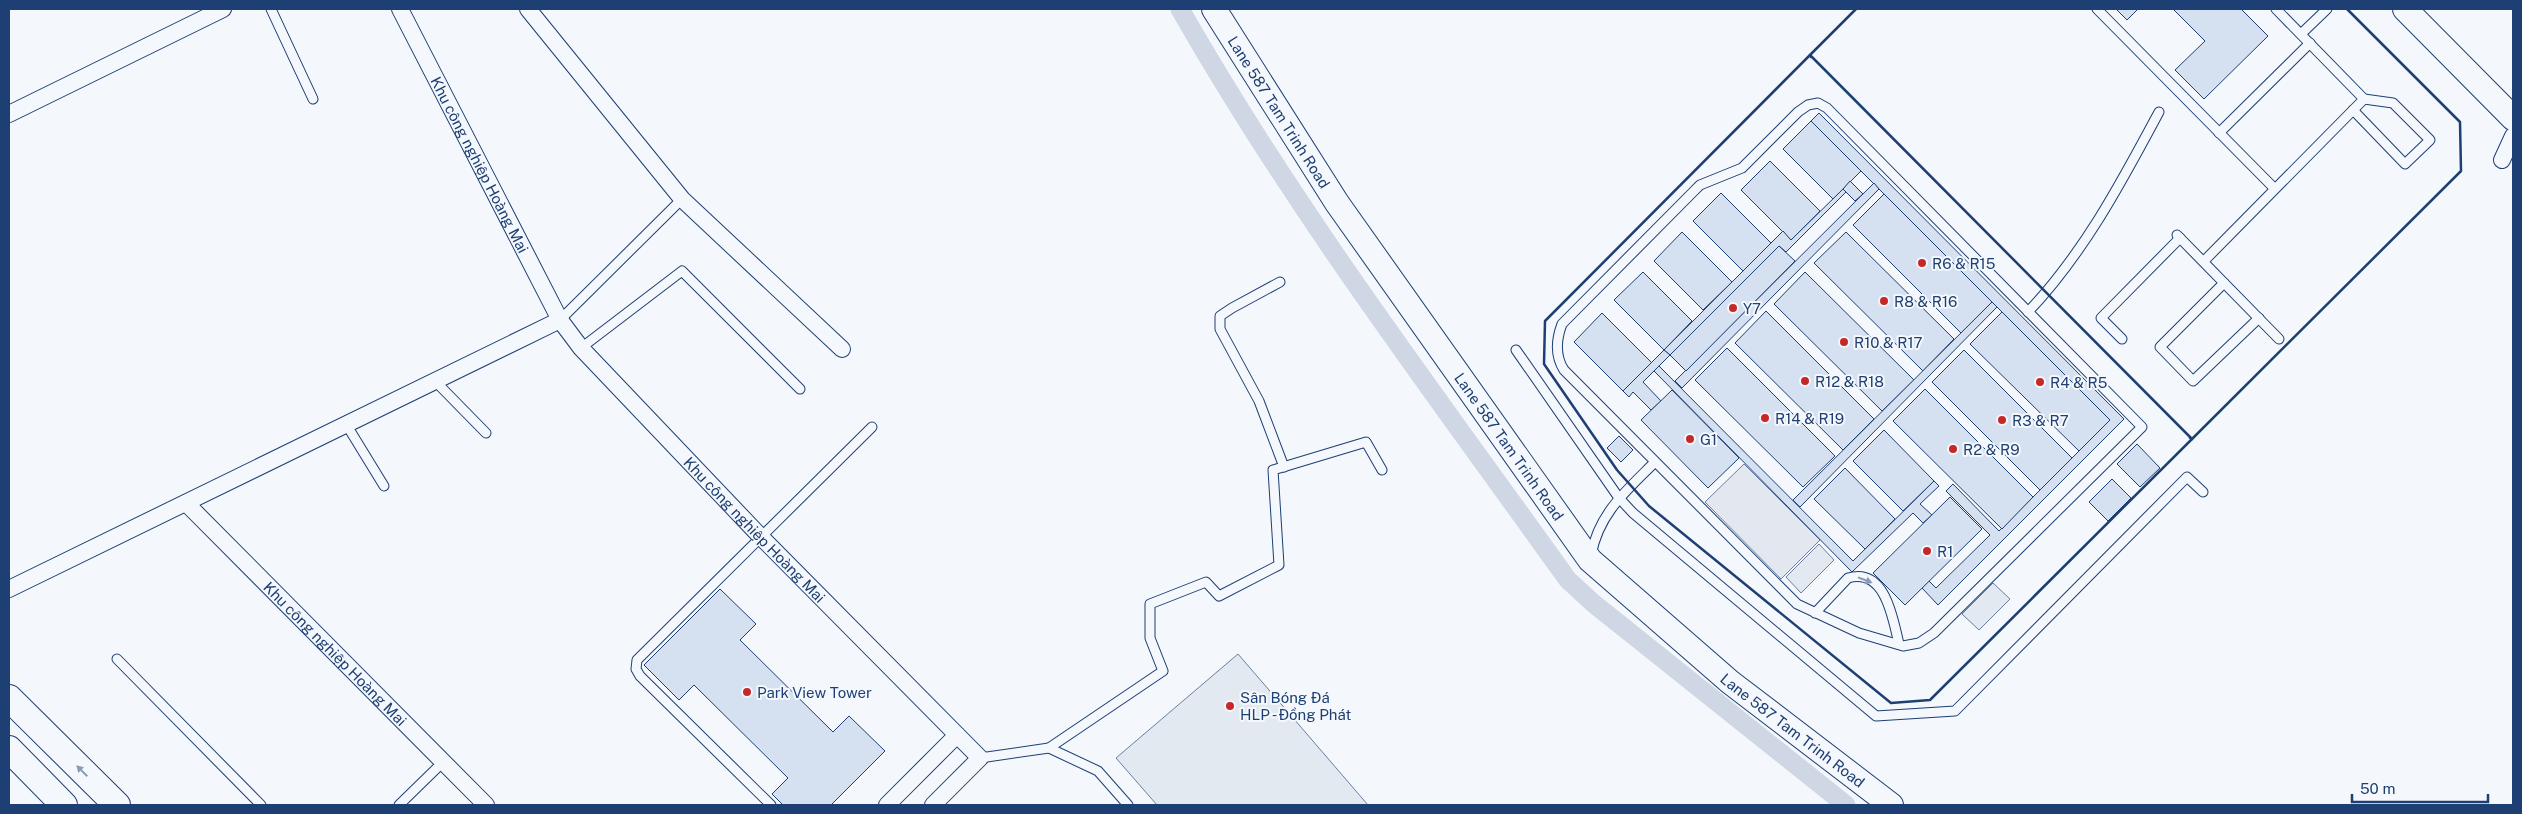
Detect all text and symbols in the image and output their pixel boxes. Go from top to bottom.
street label: Lane 587 Tam Trinh Road [1225,33,1334,191]
street label: Khu công nghiệp Hoàng Mai [428,74,532,256]
place label: R6 & R15 [1932,255,1995,272]
marker: R6 & R15 [1916,257,1928,269]
place label: R8 & R16 [1894,293,1957,310]
marker: R8 & R16 [1878,295,1890,307]
place label: Y7 [1743,300,1761,317]
marker: Y7 [1727,302,1739,314]
place label: R10 & R17 [1854,334,1923,351]
marker: R10 & R17 [1838,336,1850,348]
street label: Lane 587 Tam Trinh Road [1451,369,1568,523]
place label: R12 & R18 [1815,373,1884,390]
place label: R4 & R5 [2050,374,2107,391]
marker: R12 & R18 [1799,375,1811,387]
marker: R4 & R5 [2034,376,2046,388]
place label: R14 & R19 [1775,410,1844,427]
marker: R14 & R19 [1759,412,1771,424]
place label: R3 & R7 [2012,412,2069,429]
marker: R3 & R7 [1996,414,2008,426]
place label: G1 [1700,431,1717,448]
marker: G1 [1684,433,1696,445]
place label: R2 & R9 [1963,441,2020,458]
marker: R2 & R9 [1947,443,1959,455]
street label: Khu công nghiệp Hoàng Mai [681,453,829,606]
place label: R1 [1937,543,1953,560]
marker: R1 [1921,545,1933,557]
one-way arrow [1857,577,1872,584]
street label: Khu công nghiệp Hoàng Mai [260,578,410,729]
street label: Lane 587 Tam Trinh Road [1717,669,1868,790]
place label: Park View Tower [757,684,872,701]
marker: Park View Tower [741,686,753,698]
place label: Sân Bóng Đá HLP - Đồng Phát [1240,689,1351,723]
marker: Sân Bóng Đá HLP - Đồng Phát [1224,700,1236,712]
one-way arrow [77,765,89,777]
scale bar [2352,772,2488,804]
text: 50 m [2360,780,2395,797]

